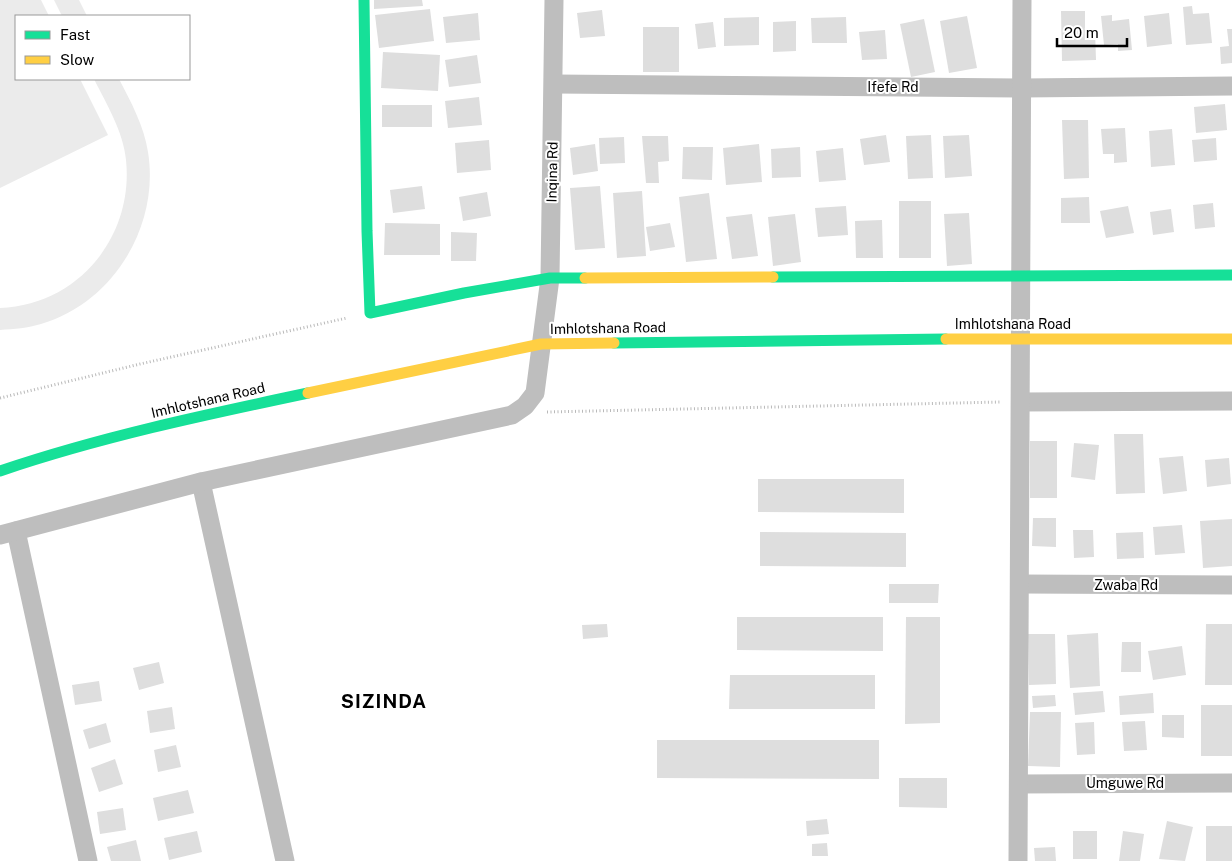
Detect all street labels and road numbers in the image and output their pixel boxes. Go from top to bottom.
street label: Ifefe Rd [867,79,919,95]
street label: Inqina Rd [543,141,561,203]
street label: Imhlotshana Road [955,316,1071,332]
street label: Imhlotshana Road [550,319,666,337]
street label: Imhlotshana Road [150,379,266,421]
street label: Zwaba Rd [1094,577,1158,593]
street label: Umguwe Rd [1086,775,1164,791]

